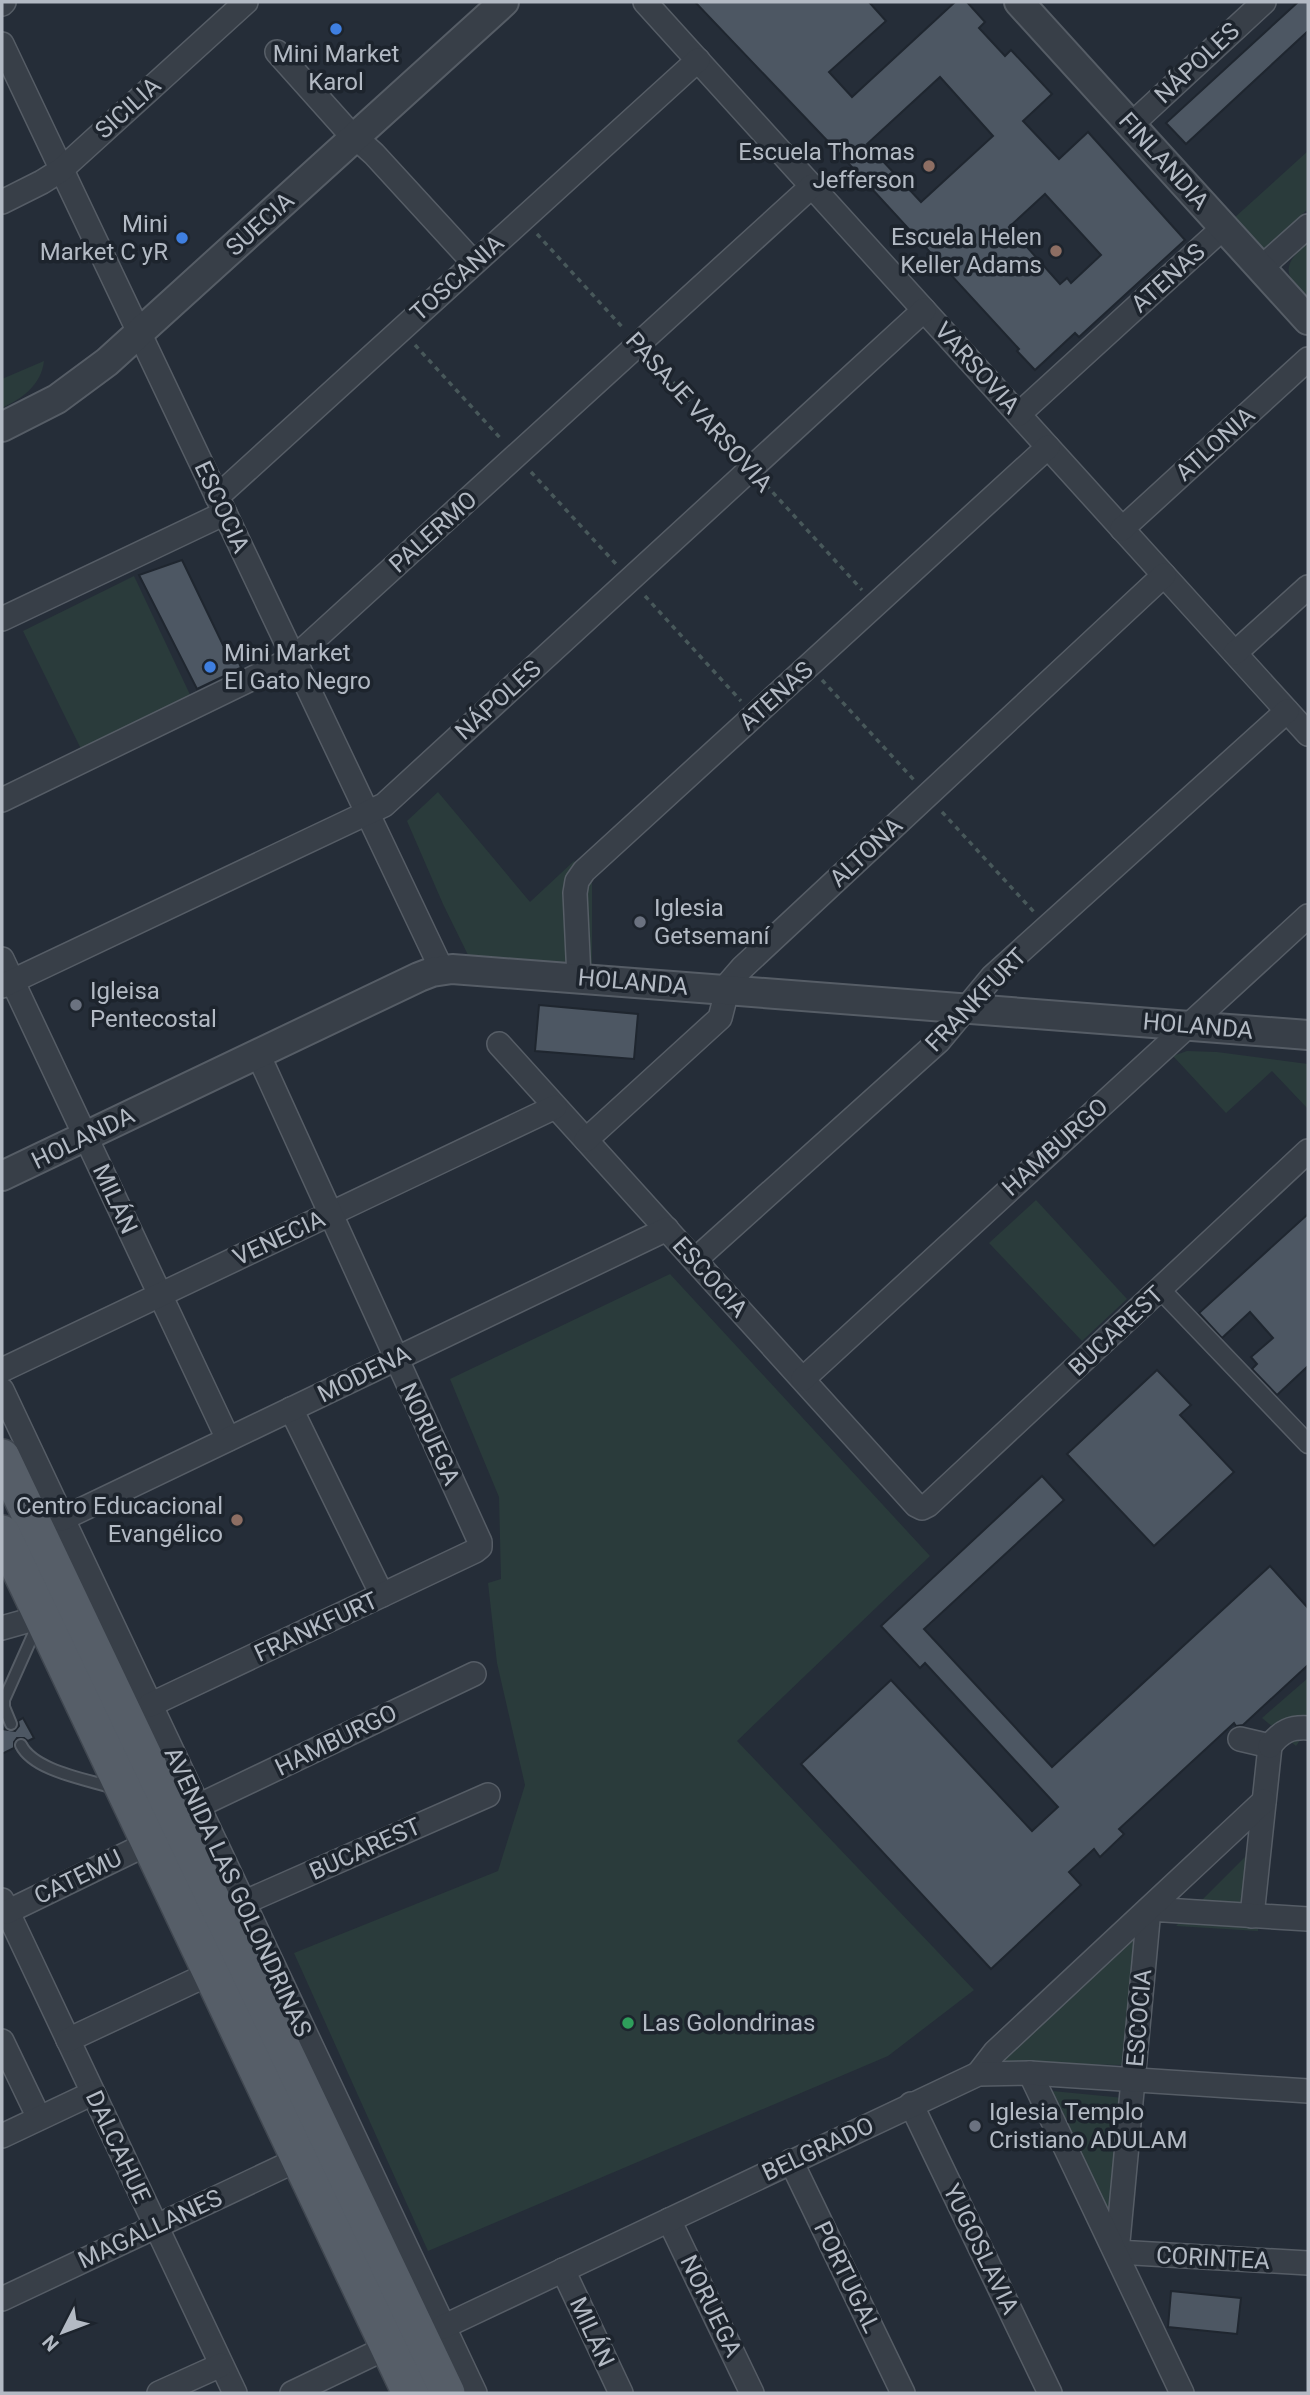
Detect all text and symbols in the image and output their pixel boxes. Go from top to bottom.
street label: NÁPOLES [1149,17,1245,109]
marker: Mini Market Karol [328,21,344,37]
place label: Mini Market Karol [273,40,399,96]
street label: SICILIA [90,71,167,145]
street label: FINLANDIA [1113,107,1215,216]
place label: Escuela Thomas Jefferson [738,138,915,194]
marker: Escuela Thomas Jefferson [921,158,937,174]
street label: SUECIA [220,186,300,262]
place label: Mini Market C yR [40,210,168,266]
place label: Escuela Helen Keller Adams [891,223,1042,279]
street label: TOSCANIA [405,229,510,327]
marker: Mini Market C yR [174,230,190,246]
street label: ATENAS [1125,238,1211,318]
marker: Escuela Helen Keller Adams [1048,243,1064,259]
street label: VARSOVIA [929,317,1025,420]
street label: PASAJE VARSOVIA [620,326,778,498]
street label: ATLONIA [1170,401,1261,487]
street label: ESCOCIA [189,457,256,558]
street label: PALERMO [384,485,482,579]
place label: Mini Market El Gato Negro [224,639,371,695]
street label: NÁPOLES [449,654,547,746]
street label: ATENAS [733,656,819,736]
marker: Mini Market El Gato Negro [202,659,218,675]
street label: ALTONA [824,811,908,893]
place label: Iglesia Getsemaní [654,894,770,950]
marker: Iglesia Getsemaní [632,914,648,930]
street label: FRANKFURT [920,942,1032,1058]
street label: HOLANDA [577,963,690,1001]
place label: Igleisa Pentecostal [90,977,217,1033]
marker: Igleisa Pentecostal [68,997,84,1013]
street label: HOLANDA [1142,1007,1255,1045]
street label: HAMBURGO [997,1092,1113,1202]
street label: HOLANDA [27,1101,139,1175]
street label: MILÁN [87,1160,143,1238]
street label: VENECIA [229,1205,329,1271]
street label: ESCOCIA [667,1231,753,1323]
street label: BUCAREST [1063,1280,1169,1382]
street label: MODENA [313,1339,415,1408]
street label: NORUEGA [394,1378,466,1490]
place label: Centro Educacional Evangélico [16,1492,223,1548]
marker: Centro Educacional Evangélico [229,1512,245,1528]
street label: FRANKFURT [250,1586,382,1668]
street label: HAMBURGO [270,1698,402,1782]
street label: AVENIDA LAS GOLONDRINAS [158,1743,318,2041]
street label: BUCAREST [305,1812,425,1886]
street label: CATEMU [30,1844,126,1910]
street label: ESCOCIA [1121,1968,1157,2068]
place label: Las Golondrinas [642,2009,815,2037]
marker: Las Golondrinas [620,2015,636,2031]
street label: DALCAHUE [80,2086,156,2208]
place label: Iglesia Templo Cristiano ADULAM [989,2098,1187,2154]
street label: BELGRADO [758,2111,878,2187]
marker: Iglesia Templo Cristiano ADULAM [967,2118,983,2134]
street label: YUGOSLAVIA [937,2179,1025,2319]
street label: MAGALLANES [74,2183,226,2275]
street label: PORTUGAL [808,2217,886,2337]
street label: CORINTEA [1155,2241,1271,2275]
street label: NORUEGA [674,2251,748,2362]
street label: MILÁN [564,2293,620,2371]
north arrow [28,2297,98,2367]
text: N [38,2330,64,2356]

